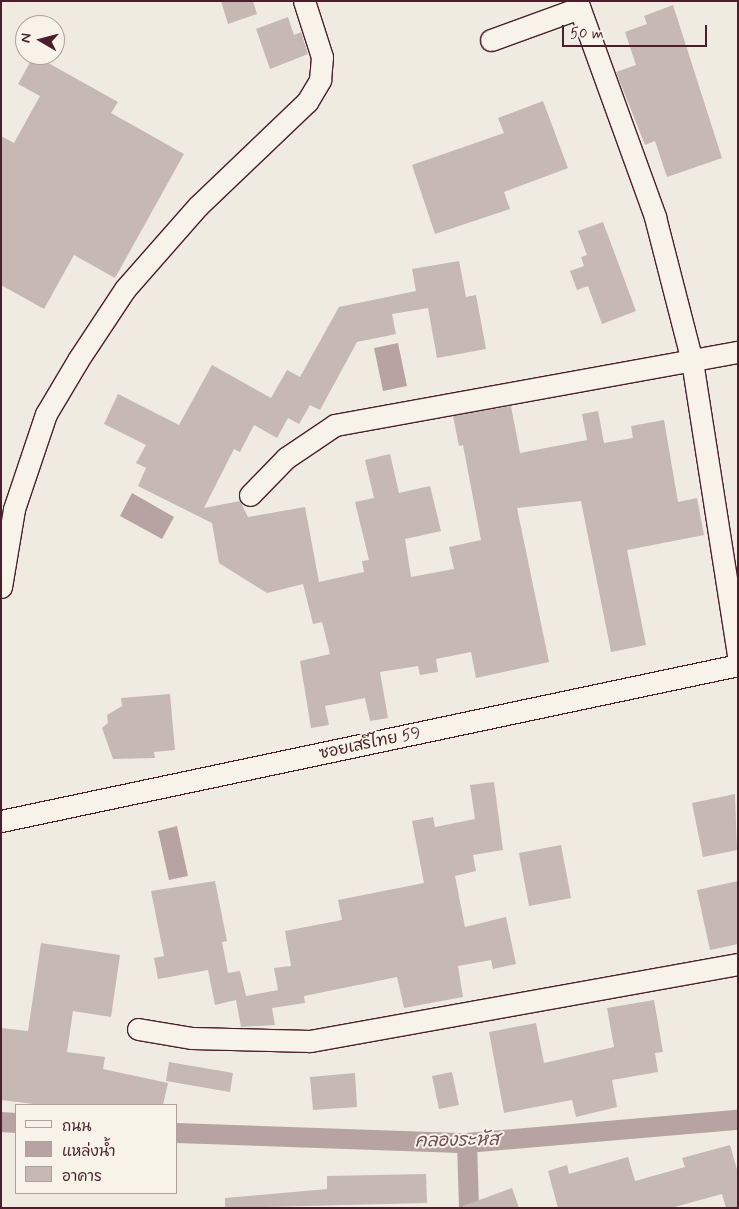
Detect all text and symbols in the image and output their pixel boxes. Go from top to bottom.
north arrow [15,15,65,65]
scale bar [564,15,709,47]
text: 50 m [570,24,604,44]
text: N [17,32,36,44]
street label: ซอยเสรีไทย 59 [317,724,423,764]
legend [15,1104,178,1194]
text: ถนน [62,1117,91,1137]
water label: คลองระหัส [415,1129,499,1153]
text: แหล่งน้ำ [62,1142,116,1162]
text: อาคาร [62,1167,102,1187]

